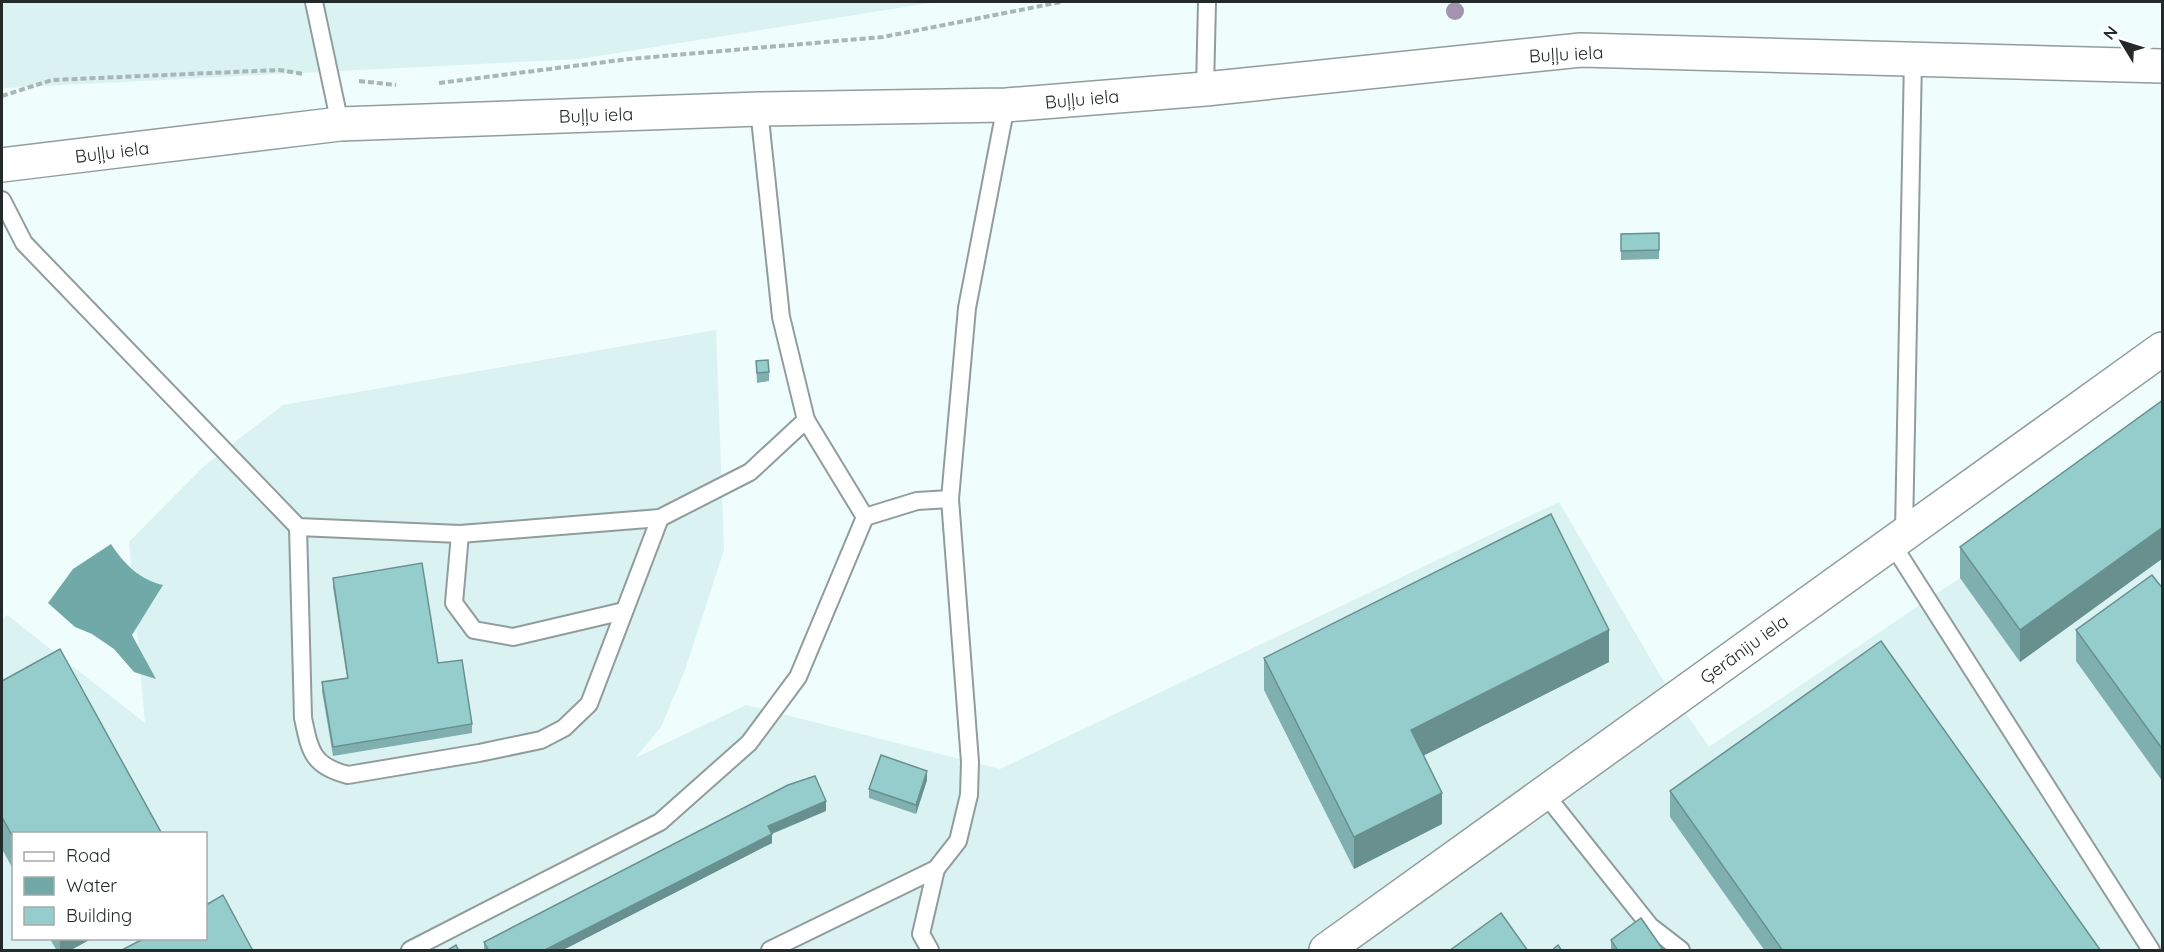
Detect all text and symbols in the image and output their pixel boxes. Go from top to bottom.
north arrow [2092,12,2152,72]
text: N [2099,22,2122,44]
street label: Buļļu iela [1528,41,1604,67]
street label: Buļļu iela [1044,84,1120,114]
street label: Buļļu iela [558,102,634,128]
street label: Buļļu iela [74,136,150,168]
street label: Ģerāniju iela [1695,609,1793,689]
legend [12,832,207,940]
text: Road [66,844,111,867]
text: Water [66,874,117,897]
text: Building [66,904,132,927]

